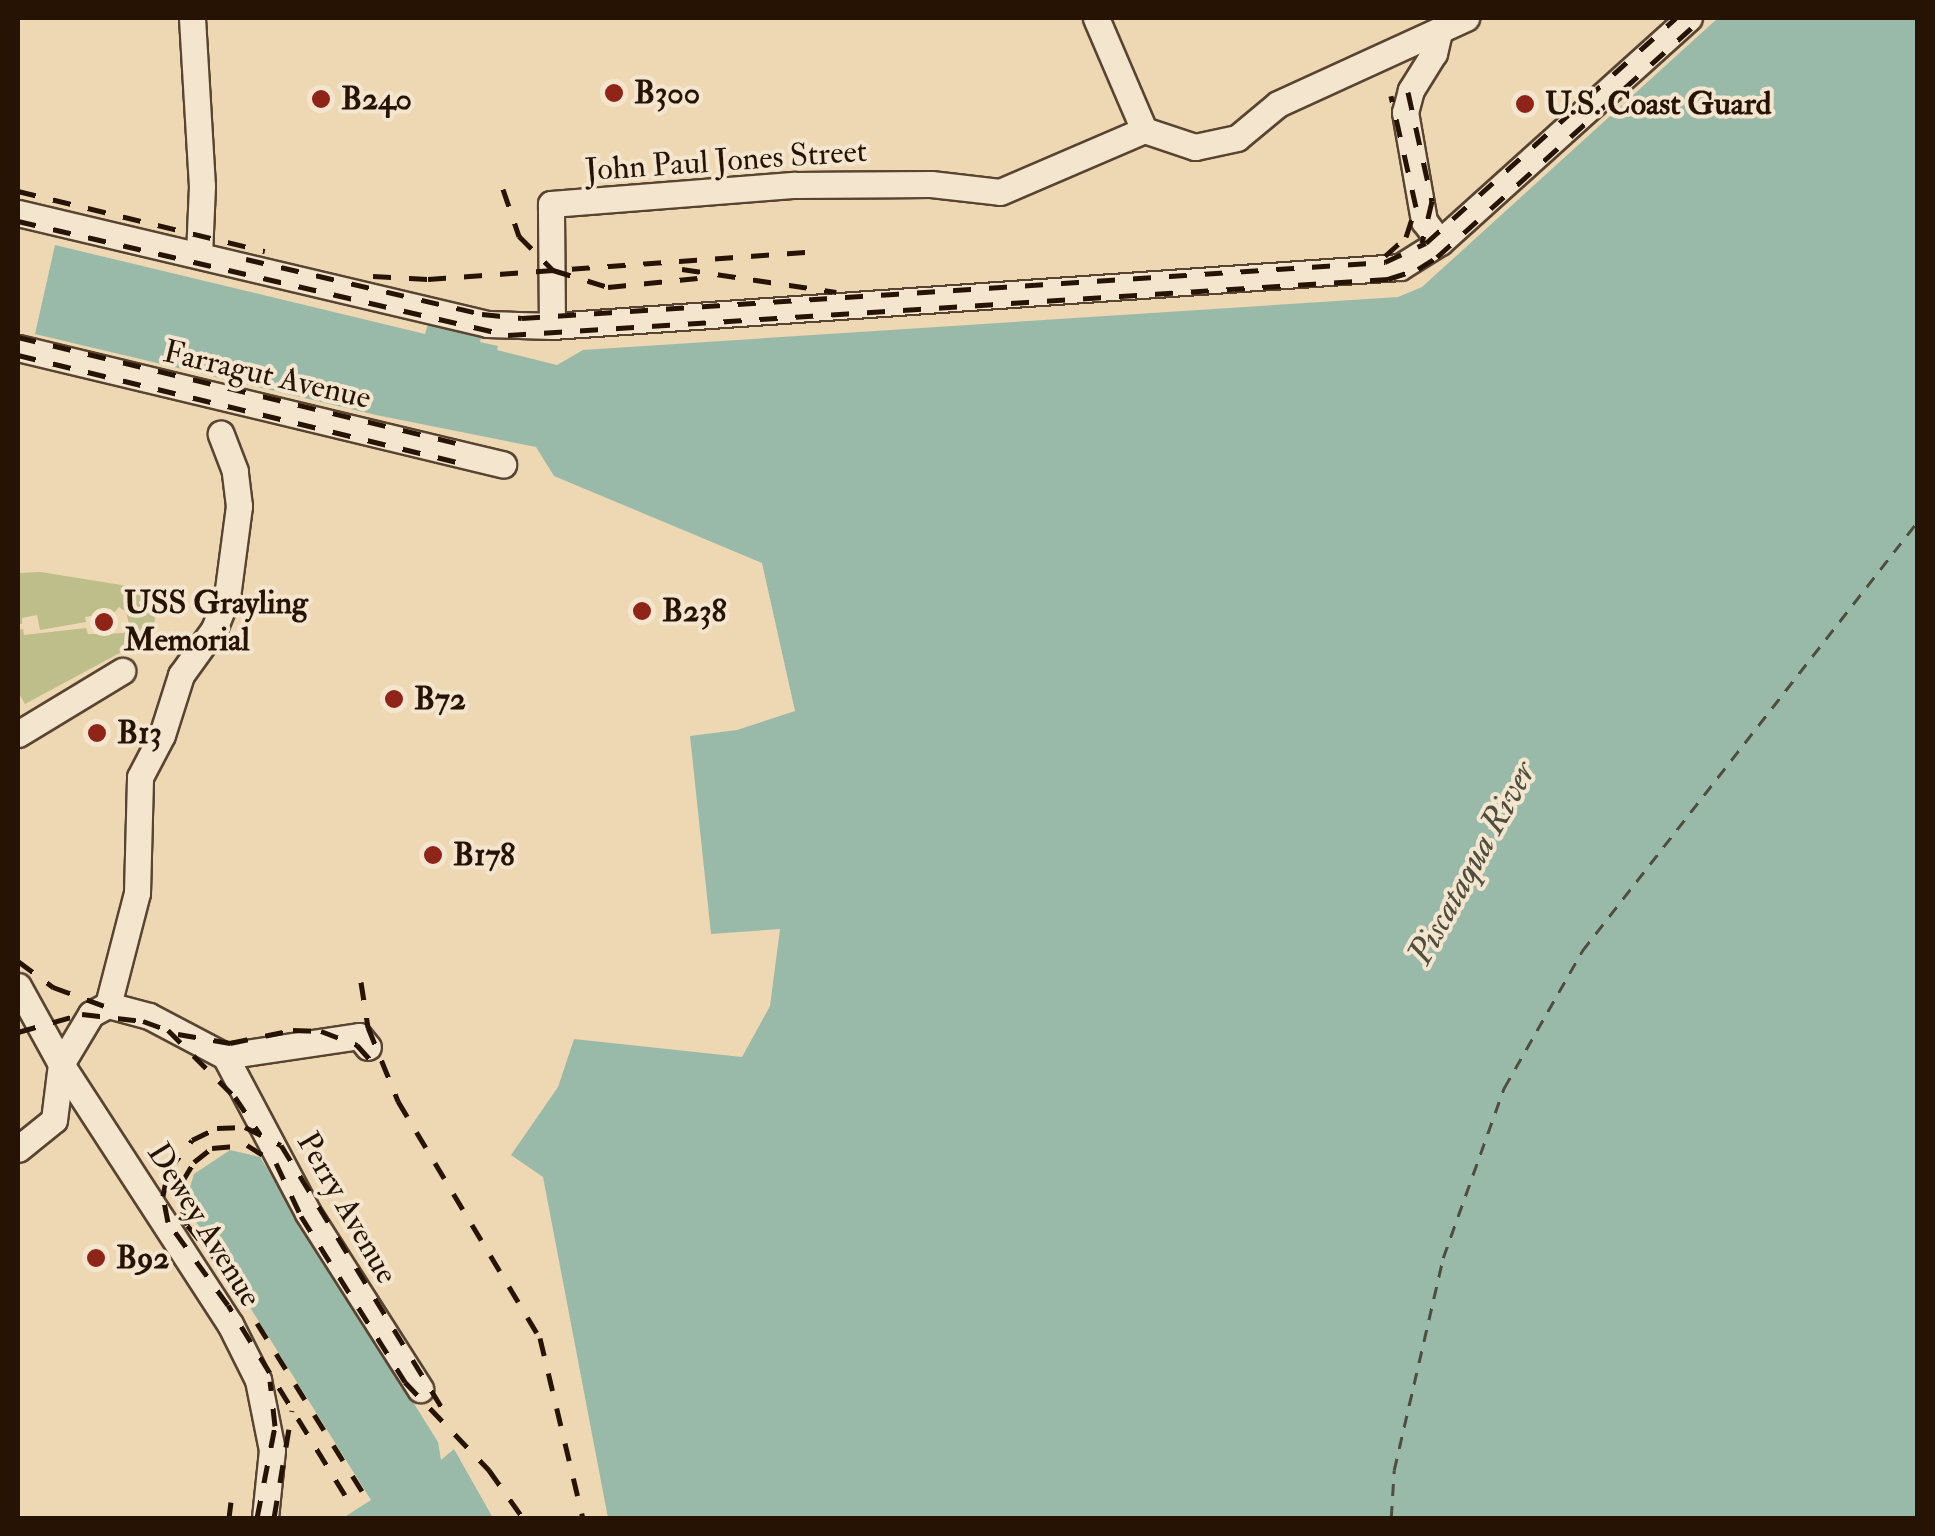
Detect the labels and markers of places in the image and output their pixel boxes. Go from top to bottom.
place label: B300 [634,74,700,112]
place label: B240 [341,80,412,118]
marker: B300 [603,82,625,104]
place label: U.S. Coast Guard [1545,85,1771,123]
marker: B240 [310,88,332,110]
marker: U.S. Coast Guard [1514,93,1536,115]
place label: USS Grayling Memorial [124,585,308,660]
place label: B238 [662,592,726,630]
marker: B238 [631,600,653,622]
marker: USS Grayling Memorial [93,611,115,633]
place label: B72 [414,680,466,718]
marker: B72 [383,688,405,710]
place label: B13 [117,714,162,752]
marker: B13 [86,722,108,744]
place label: B178 [453,836,515,874]
marker: B178 [422,844,444,866]
place label: B92 [116,1239,170,1277]
marker: B92 [85,1247,107,1269]

